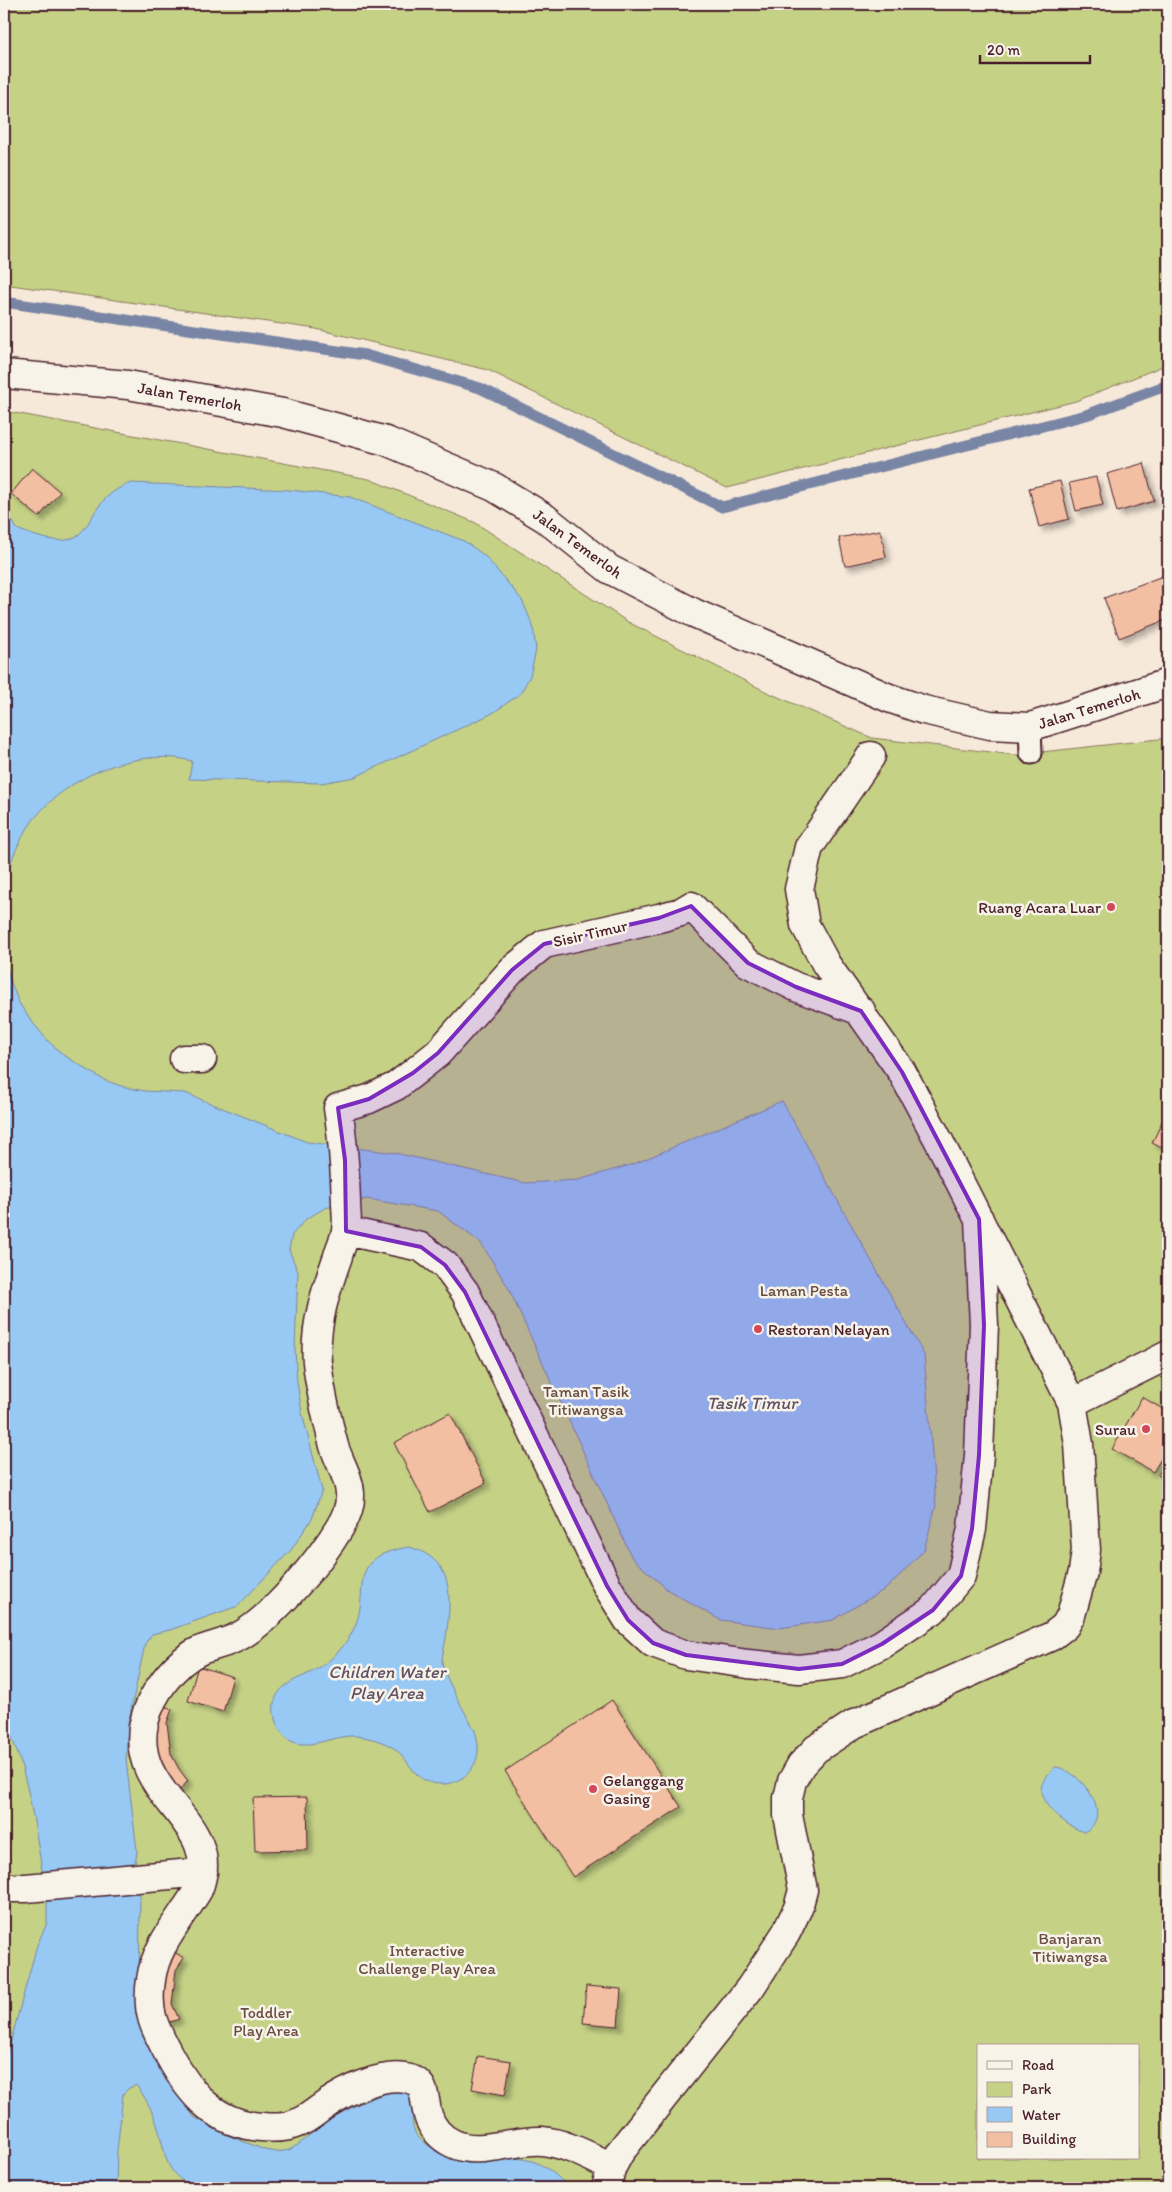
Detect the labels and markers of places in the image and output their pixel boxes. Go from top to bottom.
place label: Ruang Acara Luar [978,898,1101,917]
marker: Ruang Acara Luar [1105,901,1117,913]
place label: Restoran Nelayan [768,1320,889,1339]
marker: Restoran Nelayan [752,1323,764,1335]
place label: Surau [1095,1420,1136,1439]
marker: Surau [1140,1423,1152,1435]
place label: Gelanggang Gasing [603,1771,685,1808]
marker: Gelanggang Gasing [587,1783,599,1795]

